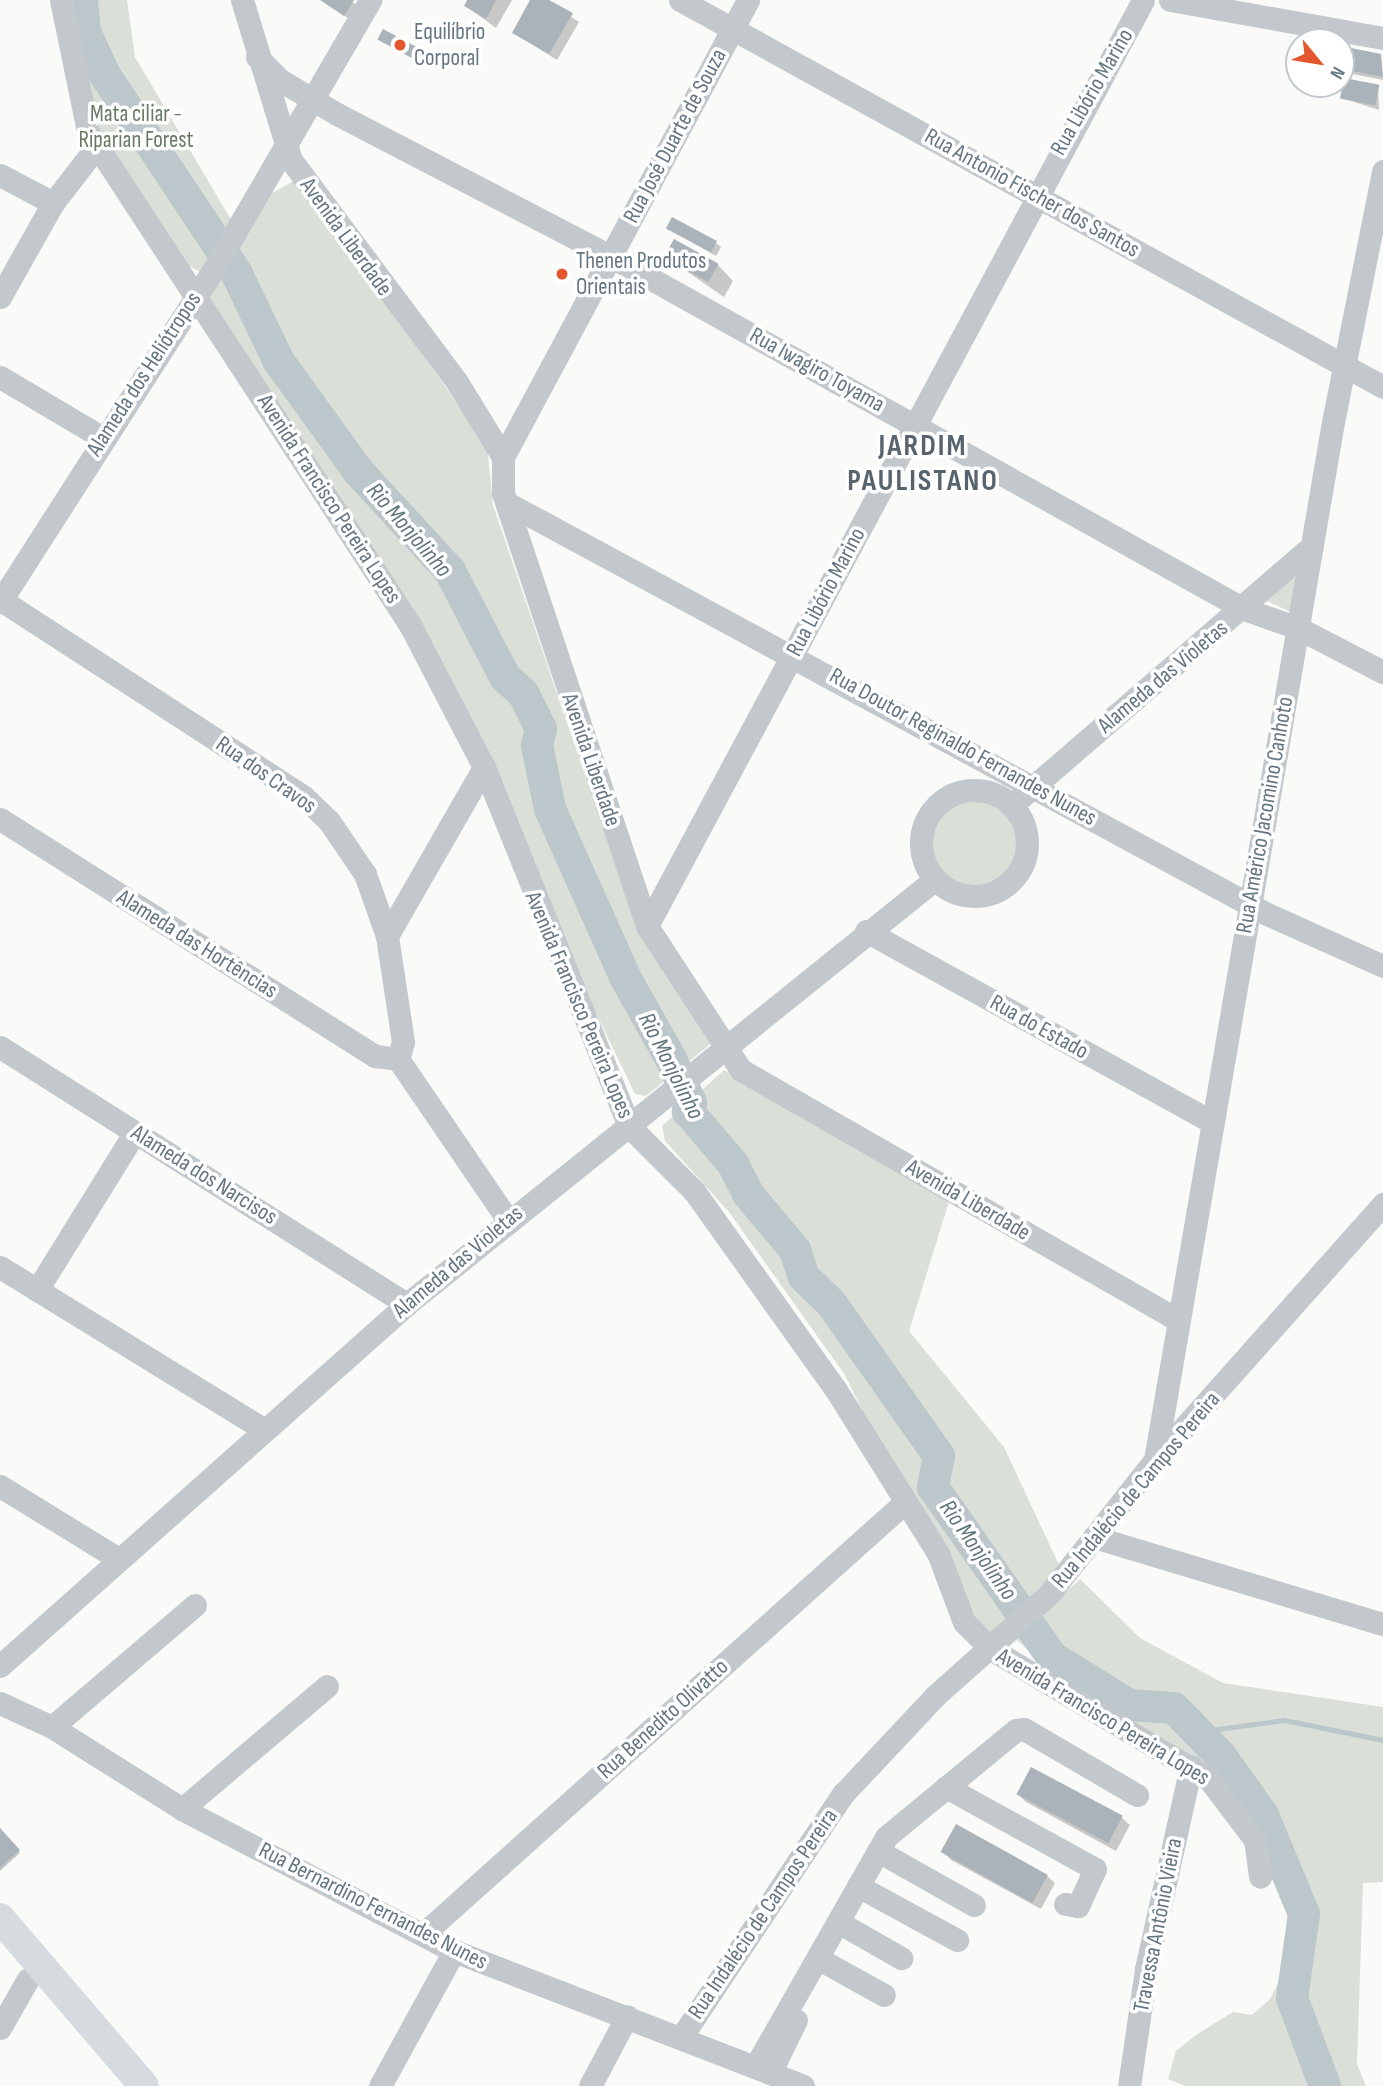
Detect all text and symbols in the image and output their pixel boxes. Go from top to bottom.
place label: Equilíbrio Corporal [414,18,485,72]
street label: Rua Libório Marino [1045,24,1139,160]
north arrow [1285,28,1355,98]
marker: Equilíbrio Corporal [392,37,408,53]
street label: Rua José Duarte de Souza [617,44,733,228]
text: N [1324,63,1349,83]
park label: Mata ciliar - Riparian Forest [78,100,194,154]
street label: Rua Antonio Fischer dos Santos [920,122,1144,264]
street label: Avenida Liberdade [294,173,398,301]
place label: Thenen Produtos Orientais [576,247,706,301]
marker: Thenen Produtos Orientais [554,266,570,282]
street label: Alameda dos Heliótropos [81,287,207,461]
street label: Rua Iwagiro Toyama [745,322,889,418]
street label: Avenida Francisco Pereira Lopes [251,389,407,609]
district label: JARDIM PAULISTANO [848,428,998,498]
water label: Rio Monjolinho [360,477,458,583]
street label: Rua Libório Marino [781,523,871,661]
street label: Alameda das Violetas [1092,615,1234,739]
street label: Rua Doutor Reginaldo Fernandes Nunes [825,662,1101,832]
street label: Avenida Liberdade [555,690,627,830]
street label: Rua Américo Jacomino Canhoto [1231,695,1299,935]
street label: Rua dos Cravos [210,730,322,820]
street label: Alameda das Hortências [112,883,282,1005]
street label: Avenida Francisco Pereira Lopes [519,887,639,1123]
street label: Rua do Estado [985,989,1093,1065]
water label: Rio Monjolinho [632,1008,710,1124]
street label: Alameda dos Narcisos [126,1119,282,1231]
street label: Avenida Liberdade [901,1153,1035,1247]
street label: Alameda das Violetas [387,1200,529,1324]
street label: Rua Indalécio de Campos Pereira [1046,1386,1226,1594]
water label: Rio Monjolinho [933,1494,1023,1606]
street label: Avenida Francisco Pereira Lopes [991,1642,1215,1792]
street label: Rua Benedito Olivatto [592,1653,734,1785]
street label: Rua Indalécio de Campos Pereira [682,1804,844,2024]
street label: Rua Bernardino Fernandes Nunes [254,1836,492,1976]
street label: Travessa Antônio Vieira [1128,1836,1188,2014]

